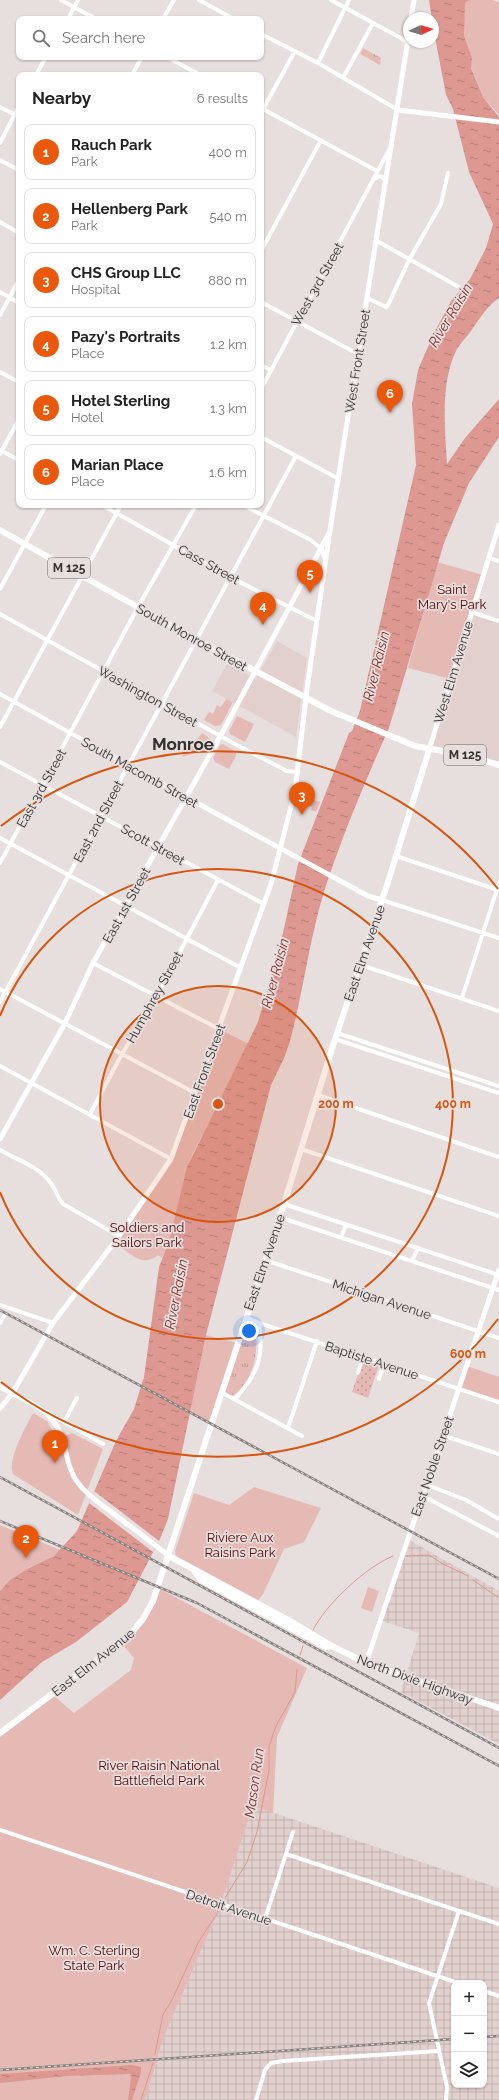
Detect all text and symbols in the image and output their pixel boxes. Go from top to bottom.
north arrow [403,12,439,48]
search box [16,16,264,60]
icon: search [30,27,52,49]
text: Search here [62,29,145,47]
text: Nearby [32,88,91,108]
text: 6 results [197,91,248,106]
text: Rauch Park [71,136,152,154]
text: 1 [43,145,49,160]
text: 400 m [209,145,247,160]
text: Park [71,154,98,169]
text: Hellenberg Park [71,200,188,218]
text: 2 [42,209,50,224]
text: 540 m [210,209,247,224]
text: Park [71,218,98,233]
street label: West 3rd Street [288,239,347,329]
text: CHS Group LLC [71,264,181,282]
text: 3 [42,273,50,288]
text: 880 m [208,273,247,288]
water label: River Raisin [425,280,475,350]
text: Hospital [71,282,120,297]
street label: West Front Street [342,308,373,414]
text: Pazy's Portraits [71,328,180,346]
text: 4 [42,337,50,352]
text: 1.2 km [210,337,247,352]
text: Place [71,346,104,361]
pin: 6 [377,380,403,413]
text: Hotel Sterling [71,392,170,410]
text: 5 [42,401,50,416]
text: 1.3 km [210,401,247,416]
text: Hotel [71,410,104,425]
text: Marian Place [71,456,163,474]
text: 6 [42,465,50,480]
text: 1.6 km [209,465,247,480]
text: Place [71,474,104,489]
street label: Cass Street [175,541,243,588]
road number: M 125 [48,558,90,578]
pin: 5 [297,560,323,593]
park label: Saint Mary's Park [418,582,486,612]
pin: 4 [250,592,276,625]
street label: South Monroe Street [134,601,250,674]
street label: West Elm Avenue [431,619,476,725]
water label: River Raisin [360,629,392,703]
street label: Washington Street [95,663,201,730]
street label: South Macomb Street [79,734,201,811]
district label: Monroe [152,734,214,754]
road number: M 125 [444,745,486,765]
street label: East 3rd Street [14,746,70,830]
street label: East 2nd Street [71,777,127,865]
pin: 3 [289,782,315,815]
street label: Scott Street [118,821,188,868]
street label: East 1st Street [99,864,154,946]
street label: East Elm Avenue [341,903,388,1003]
water label: River Raisin [258,936,292,1009]
street label: Humphrey Street [123,948,186,1046]
street label: East Front Street [180,1021,229,1120]
centre of rings [211,1097,225,1111]
text: 200 m [318,1097,354,1111]
text: 400 m [435,1097,471,1111]
street label: East Elm Avenue [241,1212,288,1312]
park label: Soldiers and Sailors Park [110,1220,184,1250]
water label: River Raisin [161,1257,191,1331]
street label: Michigan Avenue [331,1276,433,1323]
your location [239,1321,259,1341]
street label: Baptiste Avenue [323,1338,421,1383]
text: 600 m [450,1347,486,1361]
street label: East Noble Street [408,1413,457,1518]
pin: 1 [42,1430,68,1463]
pin: 2 [13,1525,39,1558]
park label: Riviere Aux Raisins Park [204,1530,276,1560]
street label: East Elm Avenue [49,1625,138,1699]
street label: North Dixie Highway [355,1652,475,1707]
water label: Mason Run [241,1747,267,1819]
park label: River Raisin National Battlefield Park [98,1758,220,1788]
street label: Detroit Avenue [184,1887,274,1928]
park label: Wm. C. Sterling State Park [48,1943,140,1973]
map controls [451,1980,487,2088]
button: + [451,1980,487,2016]
button: − [451,2016,487,2052]
button: layers [451,2052,487,2088]

